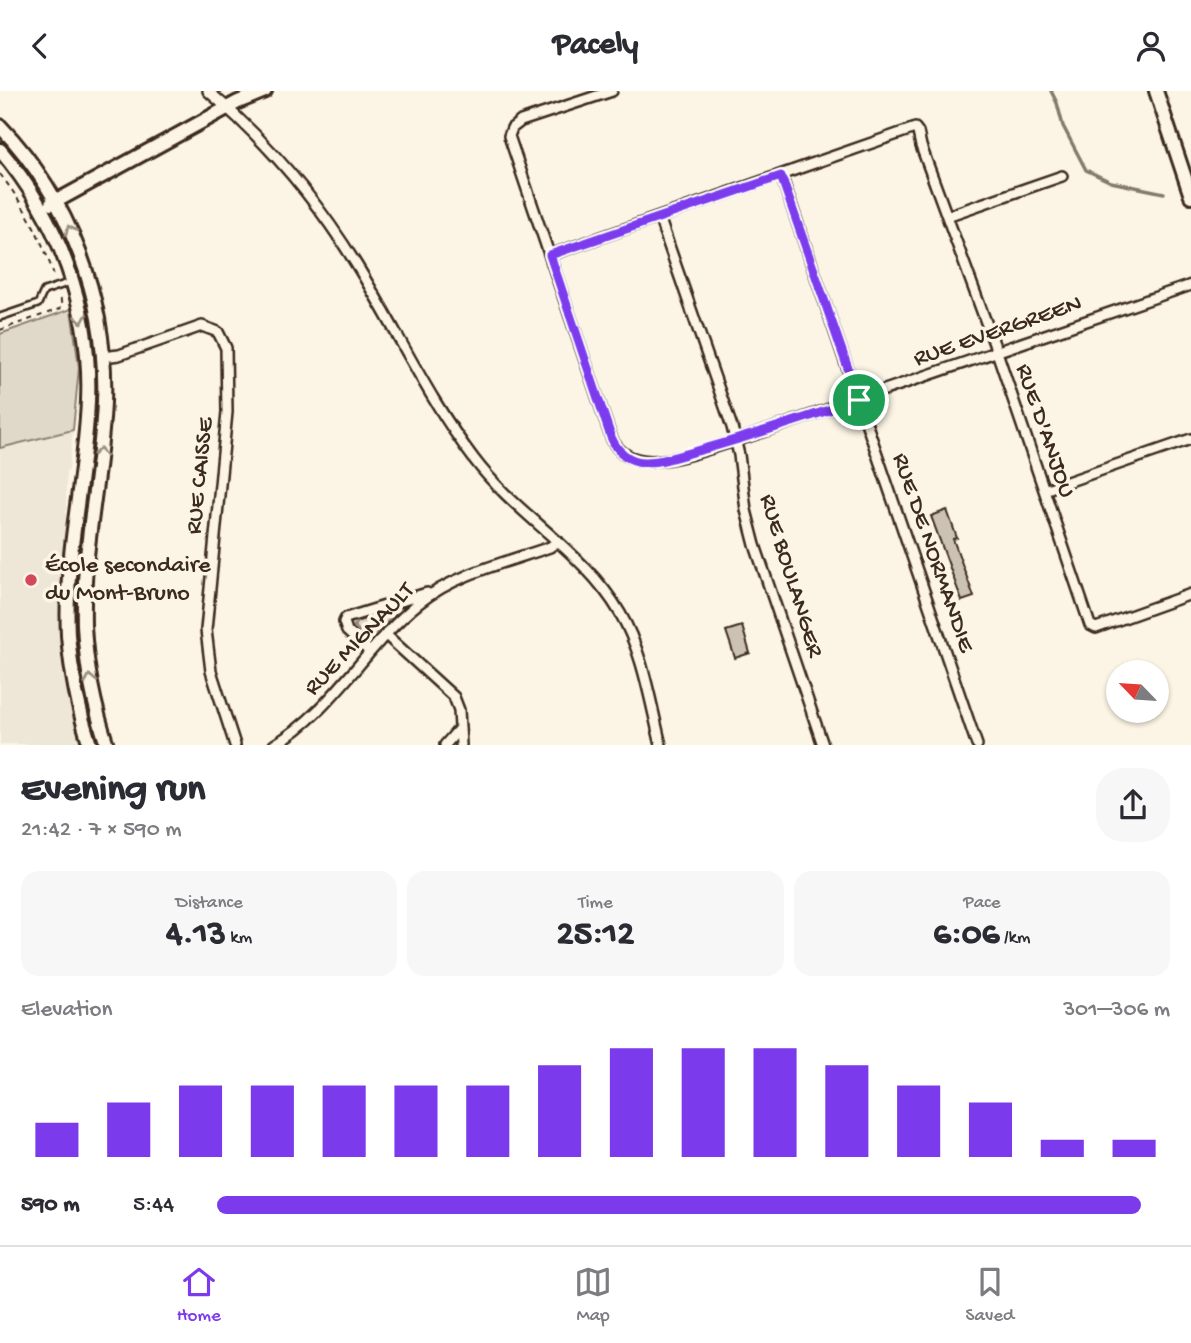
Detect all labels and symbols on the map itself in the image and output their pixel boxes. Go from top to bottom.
one-way arrow [64,225,78,237]
street label: RUE EVERGREEN [910,290,1086,374]
one-way arrow [73,313,88,325]
street label: RUE D'ANJOU [1008,360,1080,502]
pin [829,370,889,430]
street label: RUE CAISSE [180,415,222,536]
one-way arrow [92,446,107,457]
street label: RUE DE NORMANDIE [884,450,980,657]
street label: RUE BOULANGER [751,491,829,662]
place label: École secondaire du Mont-Bruno [45,552,211,609]
marker: École secondaire du Mont-Bruno [23,572,39,588]
street label: RUE MIGNAULT [299,576,422,703]
north arrow [1106,660,1169,723]
one-way arrow [83,673,98,685]

